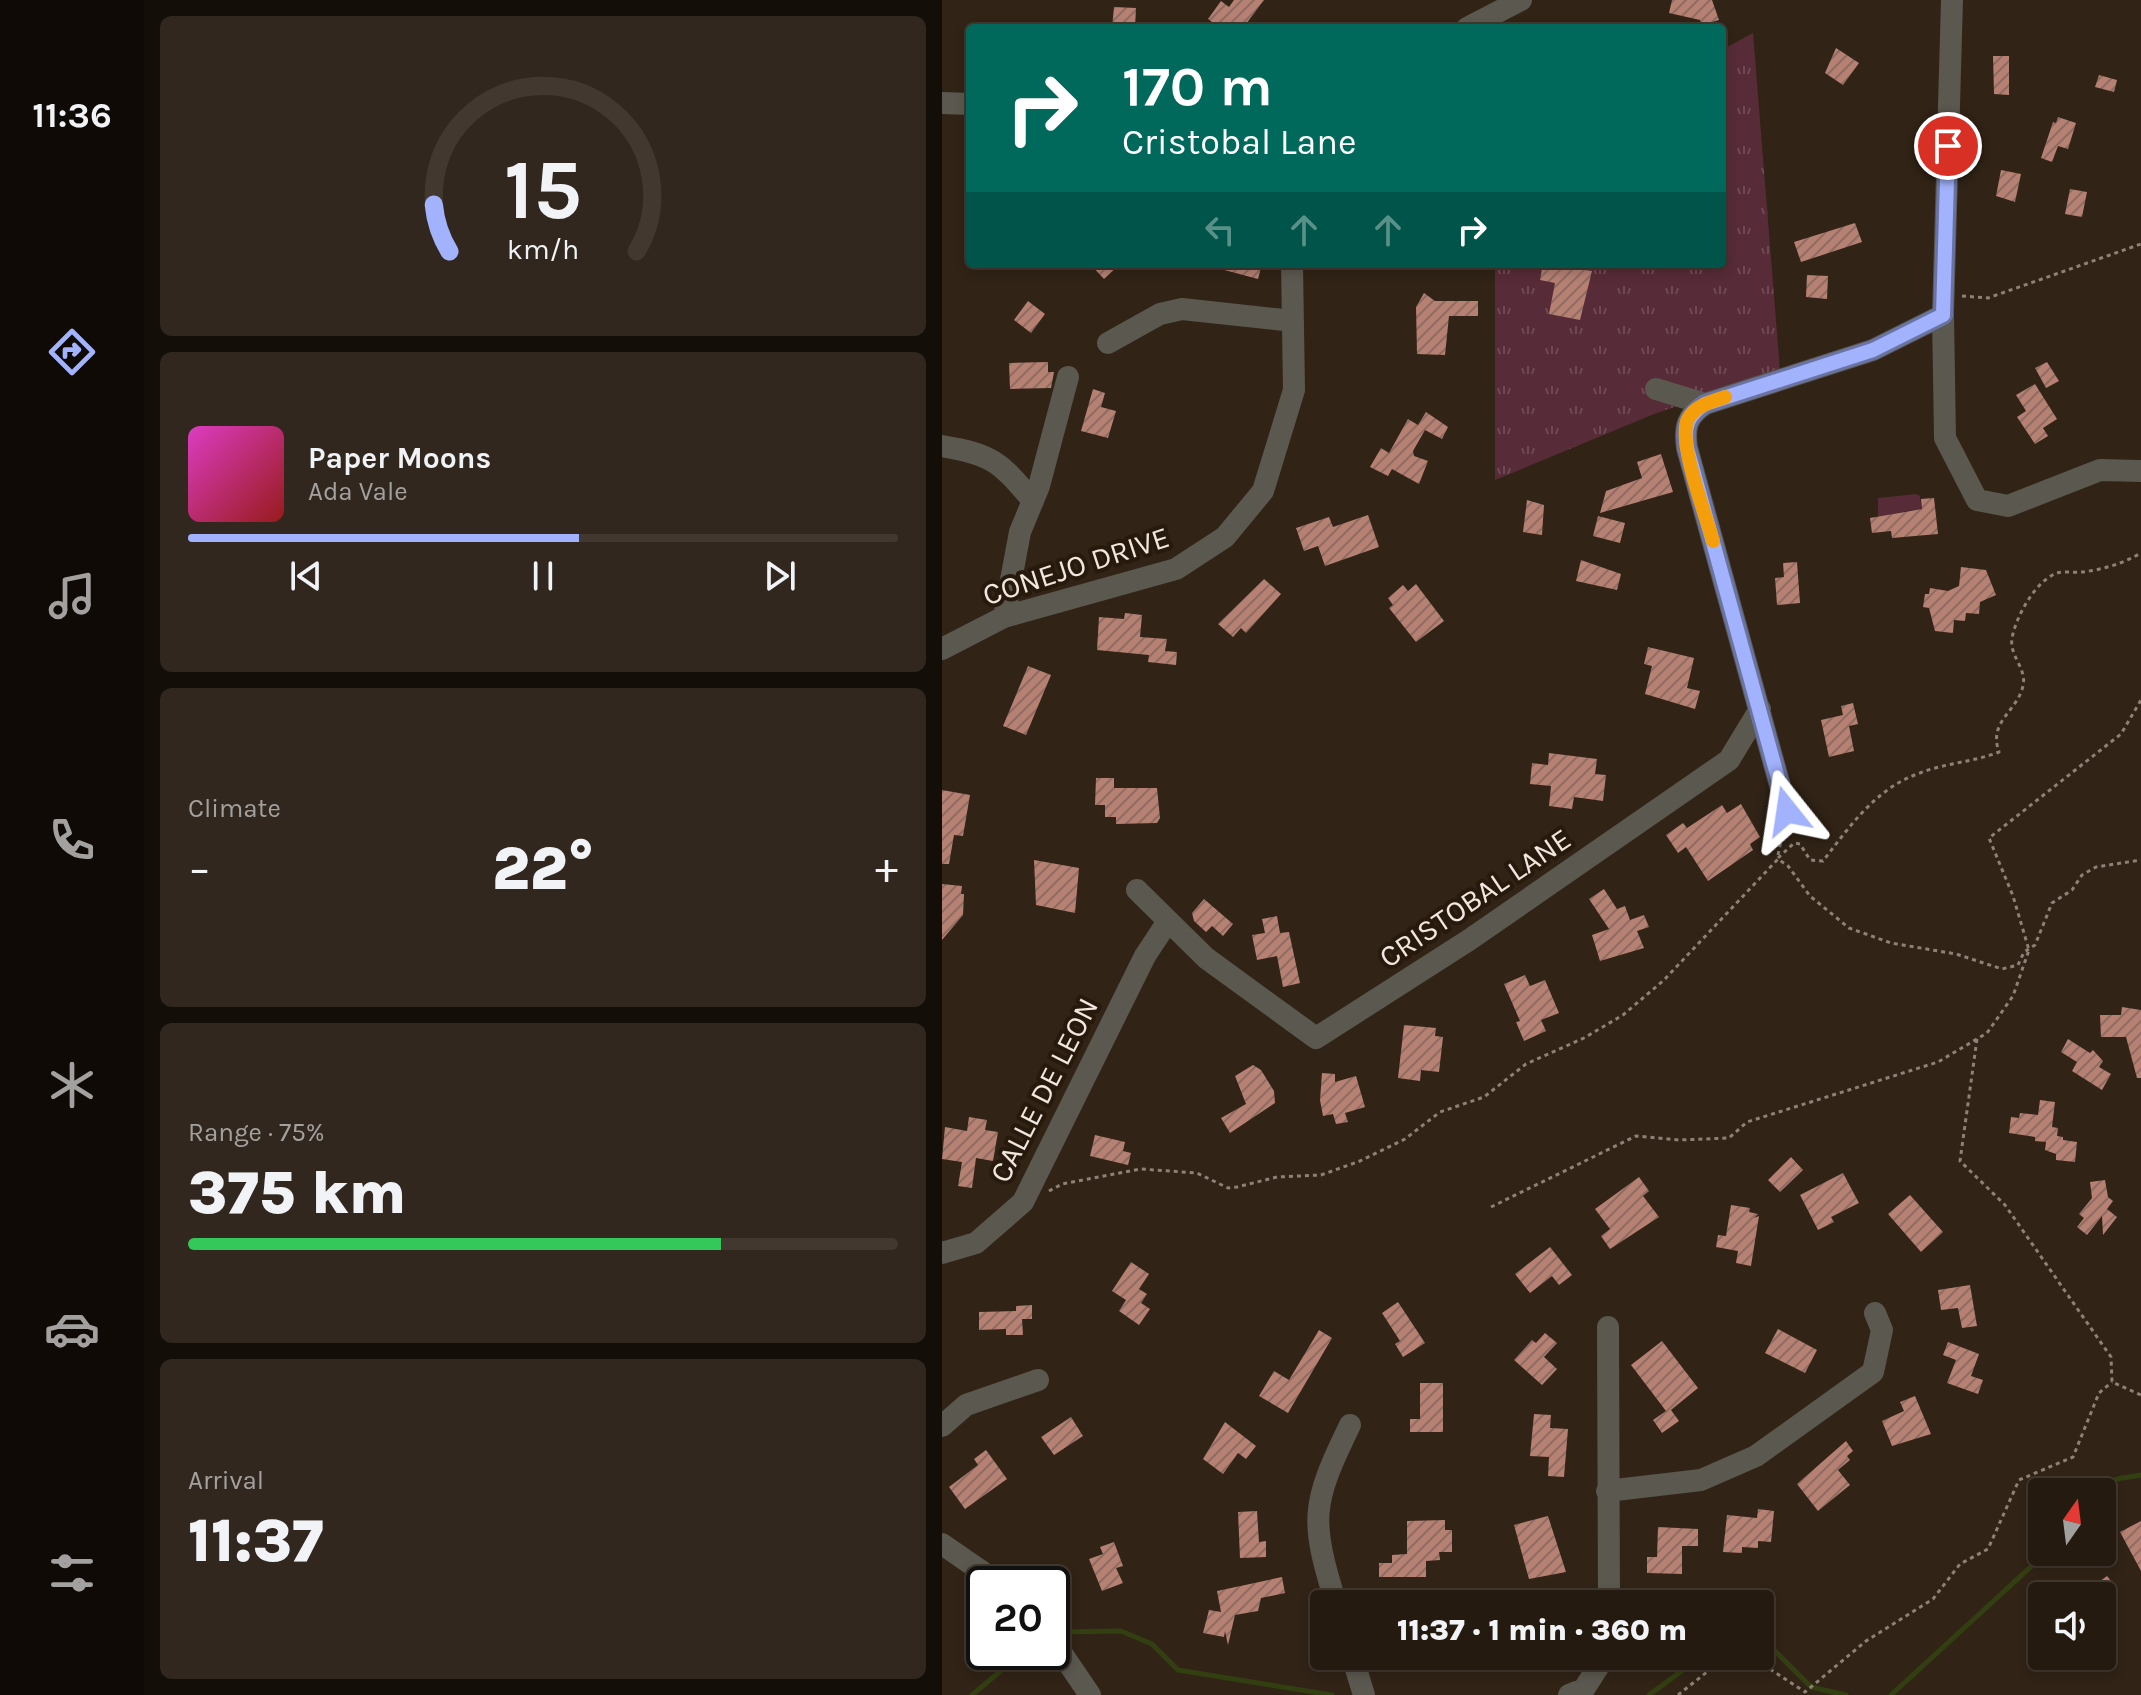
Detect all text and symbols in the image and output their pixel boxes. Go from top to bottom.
text: 170 m [1122,54,1273,119]
icon: right [990,56,1094,160]
text: 11:36 [32,94,112,136]
pin [1914,112,1982,180]
text: Cristobal Lane [1122,121,1357,163]
icon: arrive [1926,124,1970,168]
text: 15 [504,141,582,238]
icon: left [1198,208,1242,252]
icon: ahead [1282,208,1326,252]
icon: ahead [1366,208,1410,252]
icon: right [1450,208,1494,252]
text: km/h [507,233,579,266]
icon: directions [44,324,100,380]
text: Paper Moons [308,440,491,476]
text: Ada Vale [308,476,408,507]
street label: CONEJO DRIVE [978,519,1174,613]
icon: previous [284,554,328,598]
icon: pause [521,554,565,598]
icon: next [758,554,802,598]
icon: music [44,568,100,624]
position arrow [1745,769,1829,853]
text: Climate [188,793,281,824]
icon: phone [44,812,100,868]
street label: CRISTOBAL LANE [1372,821,1578,975]
text: 22° [492,834,594,904]
text: − [188,843,211,894]
text: + [875,843,898,894]
street label: CALLE DE LEON [982,992,1106,1188]
icon: climate [44,1057,100,1113]
text: Range · 75% [188,1117,325,1148]
text: 375 km [188,1158,406,1228]
icon: car [44,1301,100,1357]
text: Arrival [188,1465,264,1496]
north arrow [2028,1478,2116,1566]
map controls [2028,1478,2116,1670]
text: 11:37 [188,1506,324,1576]
icon: filters [44,1545,100,1601]
speed limit sign: 20 [966,1566,1070,1670]
button: sound [2028,1582,2116,1670]
text: 11:37 · 1 min · 360 m [1397,1612,1687,1648]

